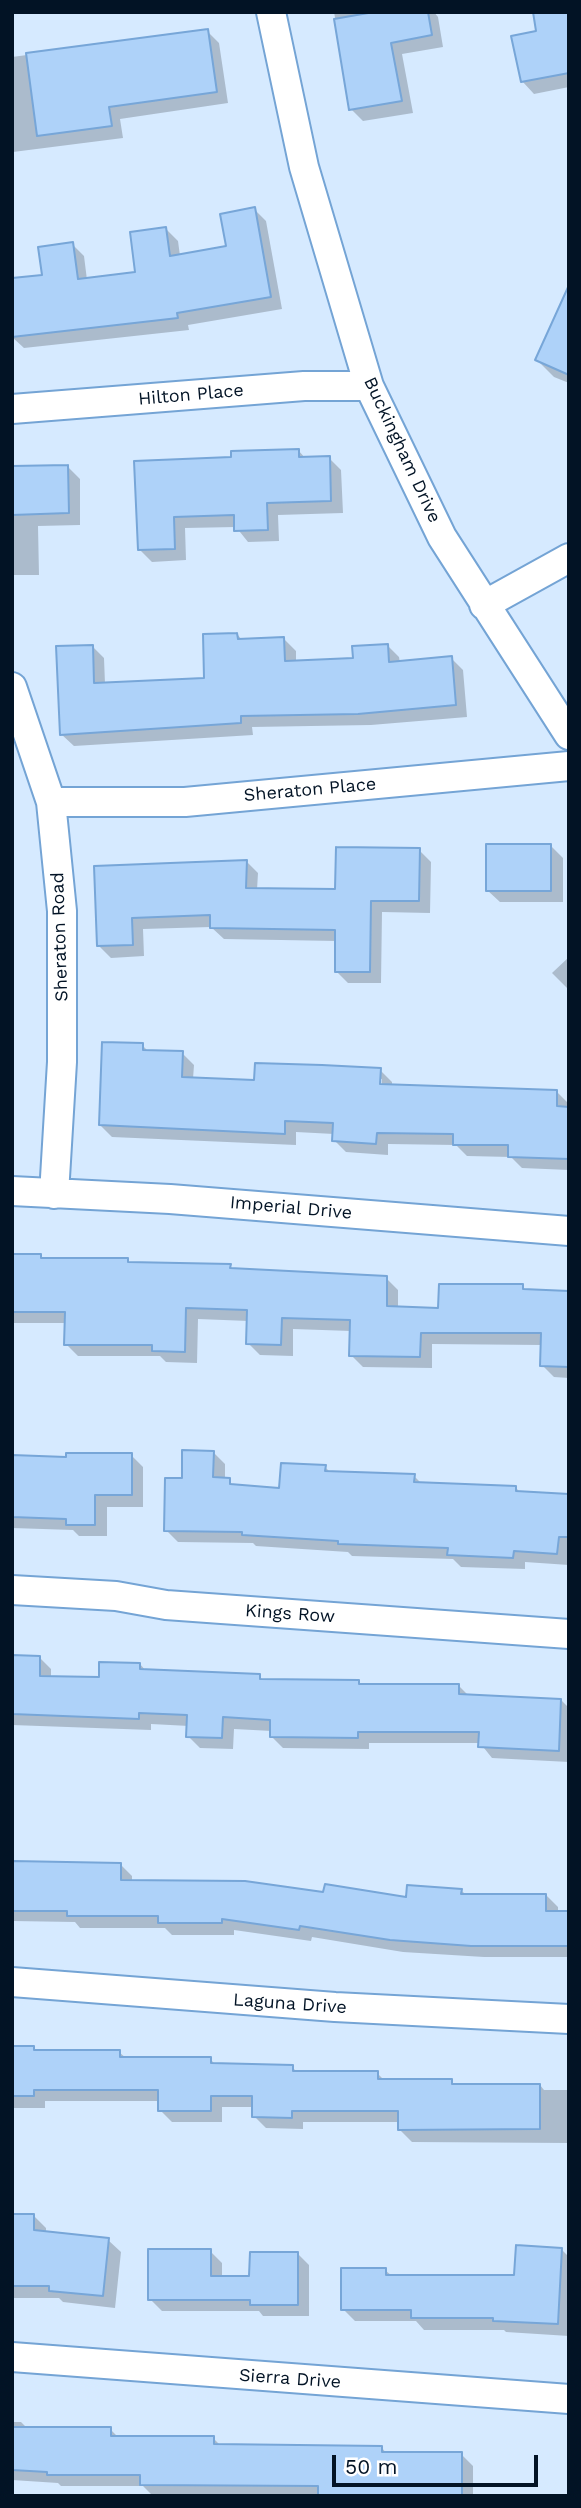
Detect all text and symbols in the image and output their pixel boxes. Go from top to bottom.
street label: Buckingham Drive [359,374,445,526]
street label: Hilton Place [137,380,245,410]
street label: Sheraton Place [243,773,377,807]
street label: Sheraton Road [47,872,73,1002]
street label: Imperial Drive [229,1192,353,1224]
street label: Kings Row [244,1600,336,1628]
street label: Laguna Drive [232,1989,348,2019]
street label: Sierra Drive [238,2365,342,2393]
scale bar [336,2442,542,2486]
text: 50 m [345,2454,397,2479]

